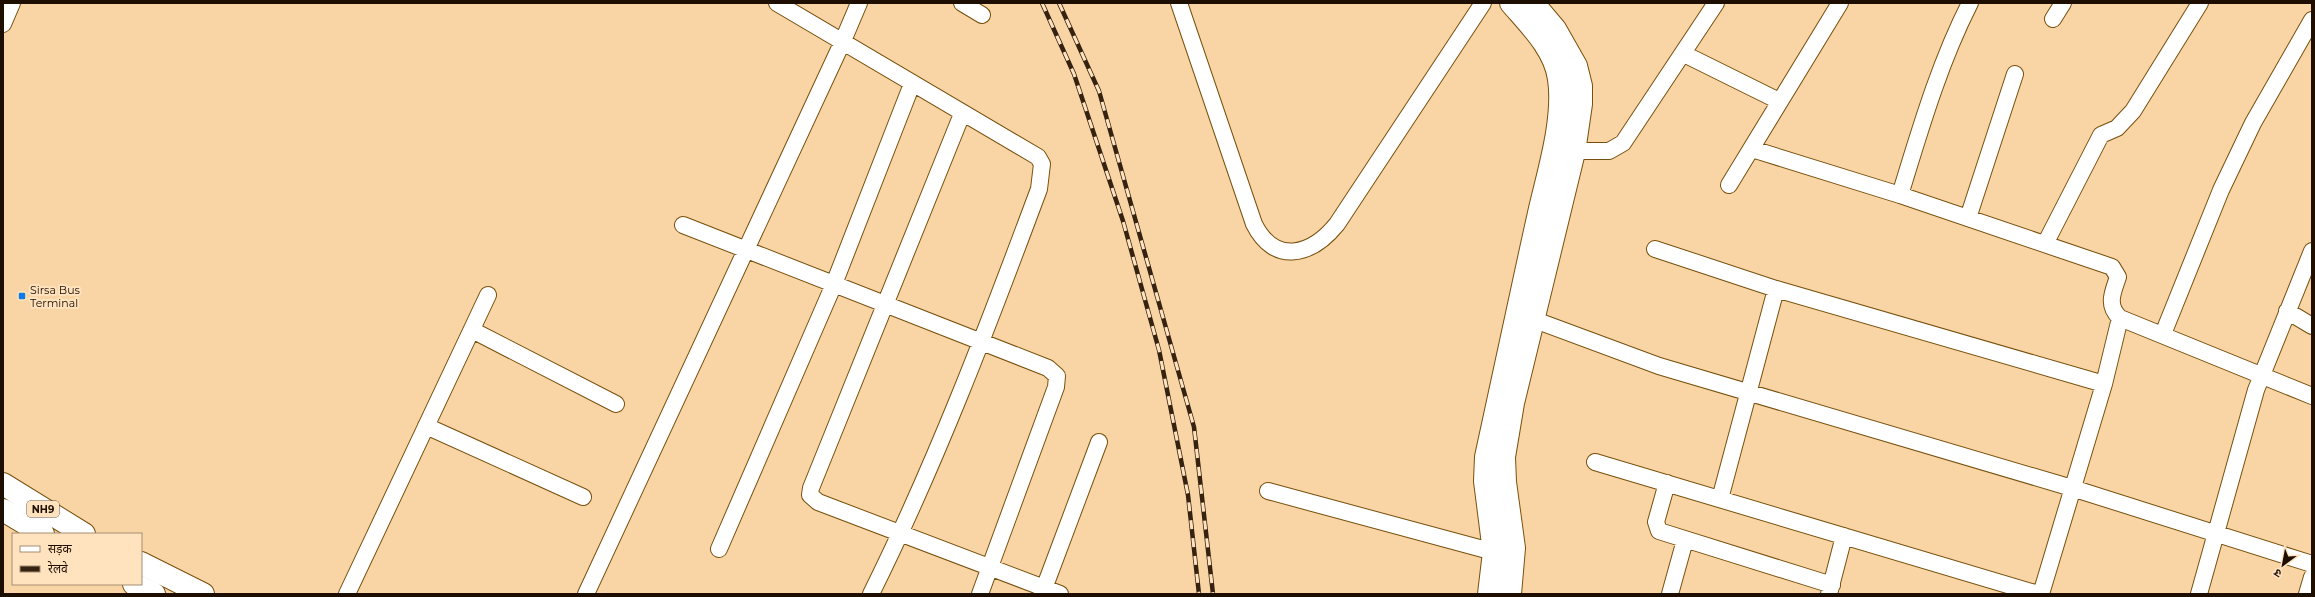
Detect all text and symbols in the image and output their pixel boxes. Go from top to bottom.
place label: Sirsa Bus Terminal [30,283,81,310]
marker: Sirsa Bus Terminal [17,291,27,301]
road number: NH9 [27,501,59,517]
legend [12,533,142,585]
text: सड़क [48,541,73,556]
north arrow [2263,545,2303,585]
text: रेलवे [48,561,68,576]
text: उ [2271,566,2284,581]

